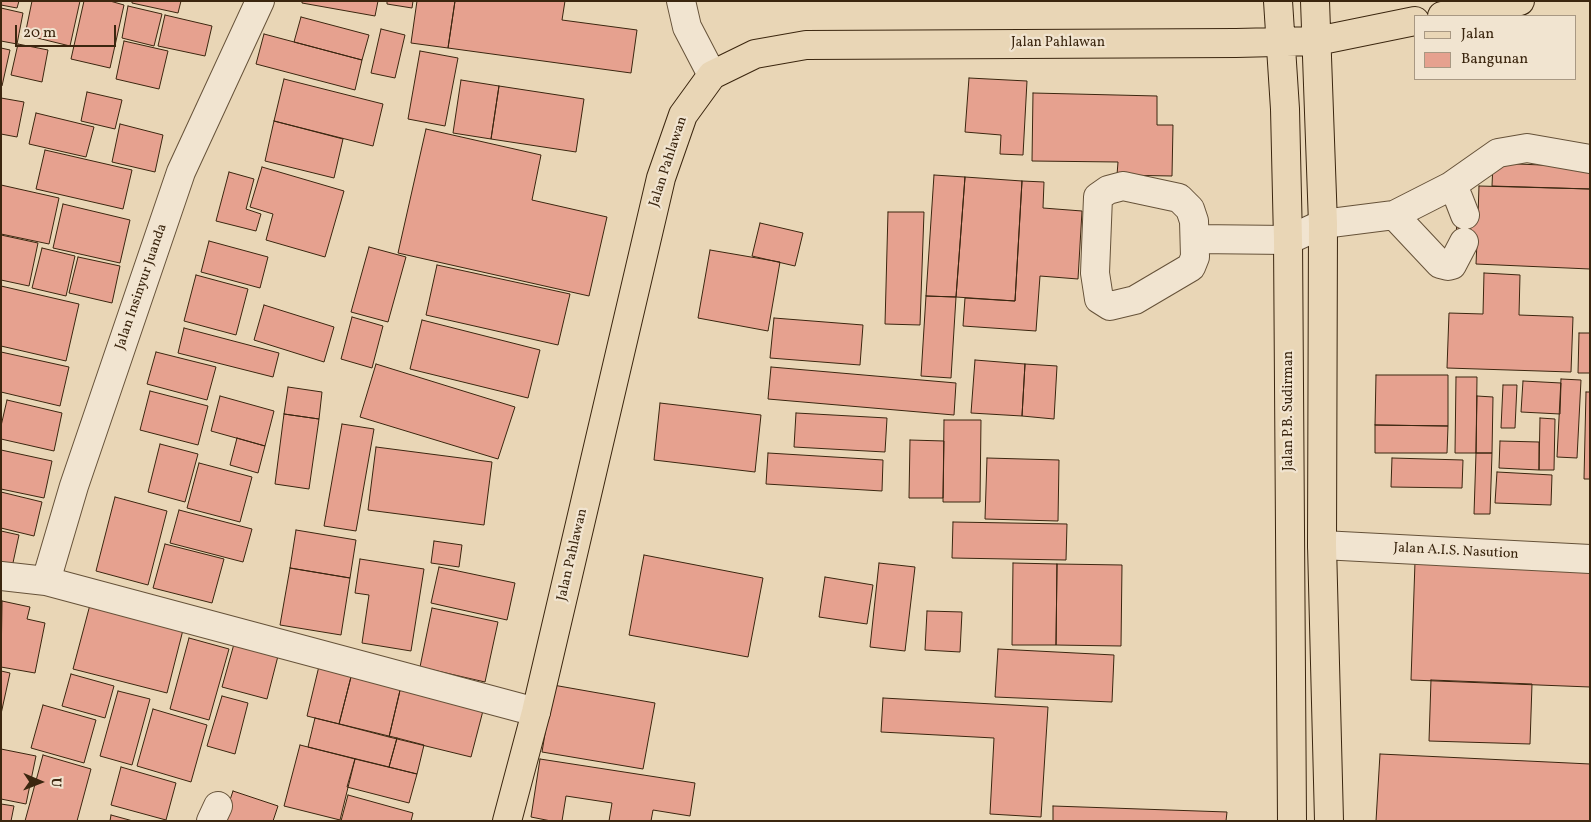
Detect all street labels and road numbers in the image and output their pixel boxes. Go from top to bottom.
street label: Jalan Pahlawan [1011,35,1105,51]
street label: Jalan Pahlawan [646,115,692,209]
street label: Jalan Insinyur Juanda [113,222,171,352]
street label: Jalan P.B. Sudirman [1281,351,1297,471]
street label: Jalan Pahlawan [554,507,592,603]
street label: Jalan A.I.S. Nasution [1393,540,1519,564]

